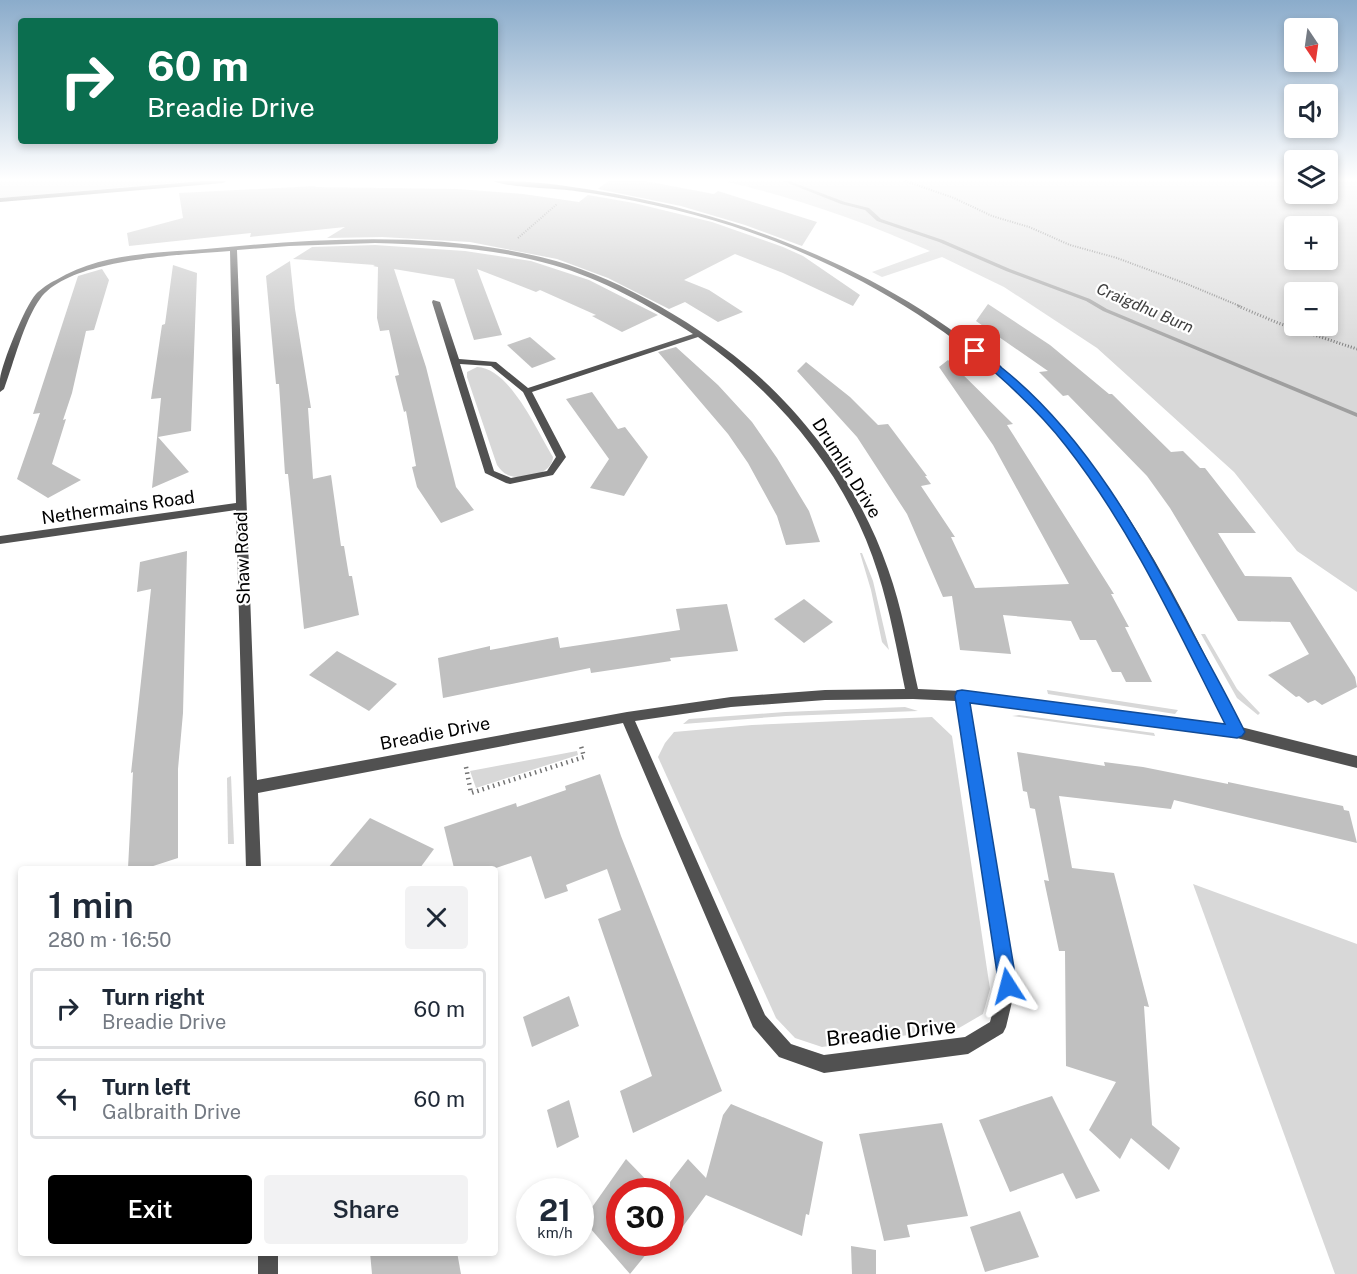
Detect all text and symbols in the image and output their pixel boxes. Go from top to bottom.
north arrow [1284,18,1338,72]
map controls [1284,18,1338,336]
text: 60 m [147,41,249,90]
icon: right [48,42,126,120]
button: sound [1284,84,1338,138]
text: Breadie Drive [147,91,315,123]
button: layers [1284,150,1338,204]
button: + [1284,216,1338,270]
water label: Craigdhu Burn [1094,279,1197,337]
button: − [1284,282,1338,336]
pin [949,325,1000,376]
icon: arrive [958,334,991,367]
street label: Drumlin Drive [808,414,886,522]
street label: Nethermains Road [40,486,196,528]
street label: Shaw Road [230,511,254,605]
street label: Breadie Drive [378,712,492,754]
text: 1 min [48,884,134,926]
button: close [405,886,468,949]
text: 280 m · 16:50 [48,928,171,952]
position arrow [976,954,1040,1018]
text: Turn right [102,984,205,1010]
icon: right [51,992,84,1025]
text: 60 m [414,996,465,1022]
text: Breadie Drive [102,1010,226,1034]
street label: Breadie Drive [825,1013,957,1051]
text: Turn left [102,1074,191,1100]
icon: left [51,1082,84,1115]
text: 60 m [414,1086,465,1112]
text: Galbraith Drive [102,1100,241,1124]
button: Exit [48,1175,252,1244]
button: Share [264,1175,468,1244]
speed limit sign: 30 [606,1178,684,1256]
text: 21 [539,1192,571,1228]
text: km/h [537,1224,573,1241]

